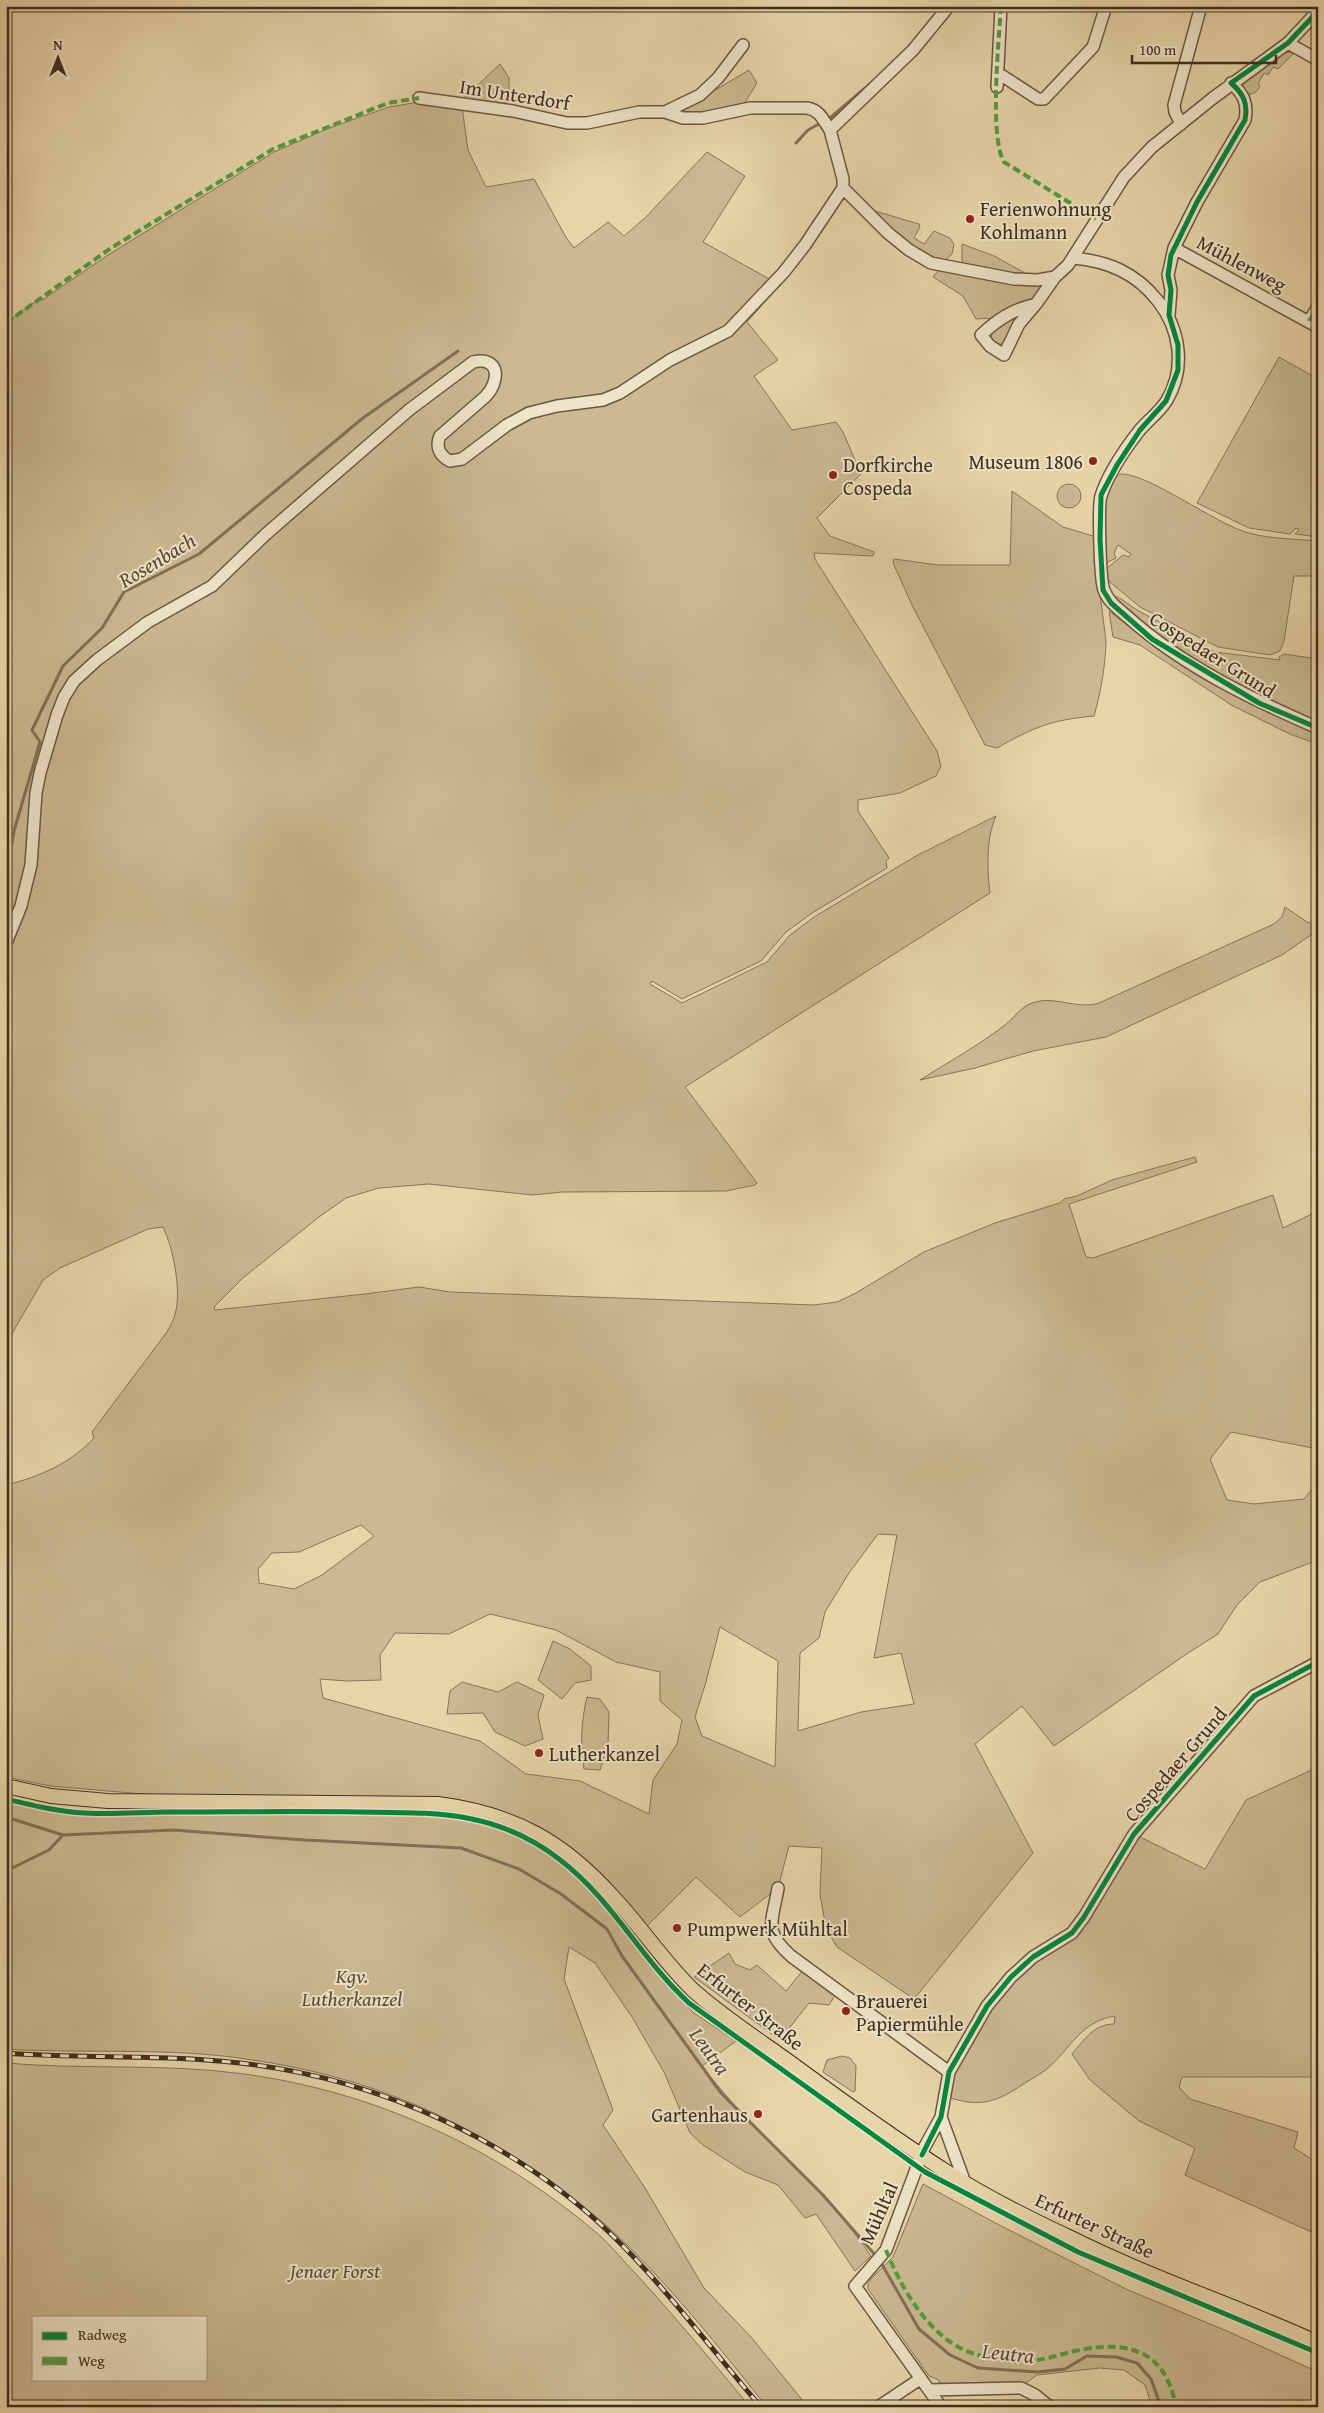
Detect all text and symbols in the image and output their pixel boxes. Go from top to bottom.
north arrow [32,32,82,82]
scale bar [1132,32,1275,64]
text: N [53,35,63,55]
text: 100 m [1139,39,1177,60]
street label: Im Unterdorf [458,71,575,117]
place label: Ferienwohnung Kohlmann [980,194,1111,246]
marker: Ferienwohnung Kohlmann [964,213,976,225]
street label: Mühlenweg [1192,227,1292,299]
place label: Museum 1806 [968,447,1083,476]
place label: Dorfkirche Cospeda [843,450,933,502]
marker: Museum 1806 [1087,455,1099,467]
marker: Dorfkirche Cospeda [827,469,839,481]
water label: Rosenbach [112,525,202,596]
street label: Cospedaer Grund [1144,604,1282,705]
street label: Cospedaer Grund [1117,1700,1233,1828]
place label: Lutherkanzel [549,1739,660,1768]
marker: Lutherkanzel [533,1747,545,1759]
place label: Pumpwerk Mühltal [687,1914,848,1943]
marker: Pumpwerk Mühltal [671,1922,683,1934]
street label: Erfurter Straße [691,1955,811,2057]
park label: Kgv. Lutherkanzel [301,1961,402,2013]
place label: Brauerei Papiermühle [856,1986,964,2038]
marker: Brauerei Papiermühle [840,2005,852,2017]
water label: Leutra [681,2020,738,2082]
place label: Gartenhaus [651,2100,748,2129]
marker: Gartenhaus [752,2108,764,2120]
street label: Mühltal [851,2177,905,2249]
street label: Erfurter Straße [1031,2185,1159,2265]
park label: Jenaer Forst [287,2256,381,2285]
legend [32,2316,208,2380]
text: Radweg [78,2324,127,2345]
water label: Leutra [979,2335,1036,2371]
text: Weg [78,2350,105,2371]

